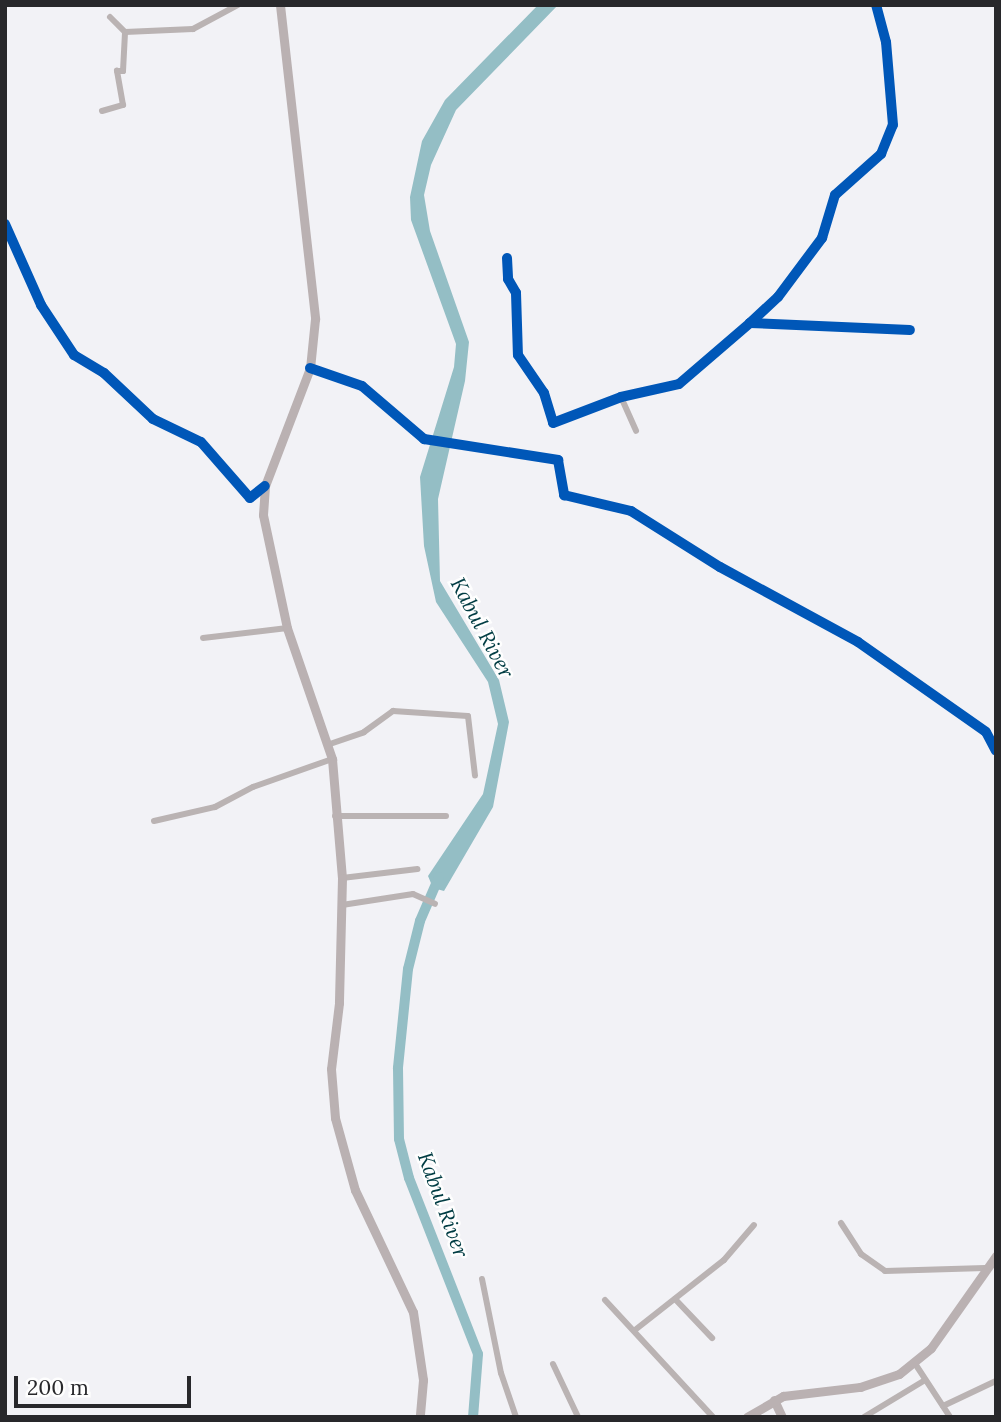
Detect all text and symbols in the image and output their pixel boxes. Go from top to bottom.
water label: Kabul River [445,573,519,683]
water label: Kabul River [412,1149,474,1261]
scale bar [18,1362,194,1406]
text: 200 m [27,1374,89,1401]

